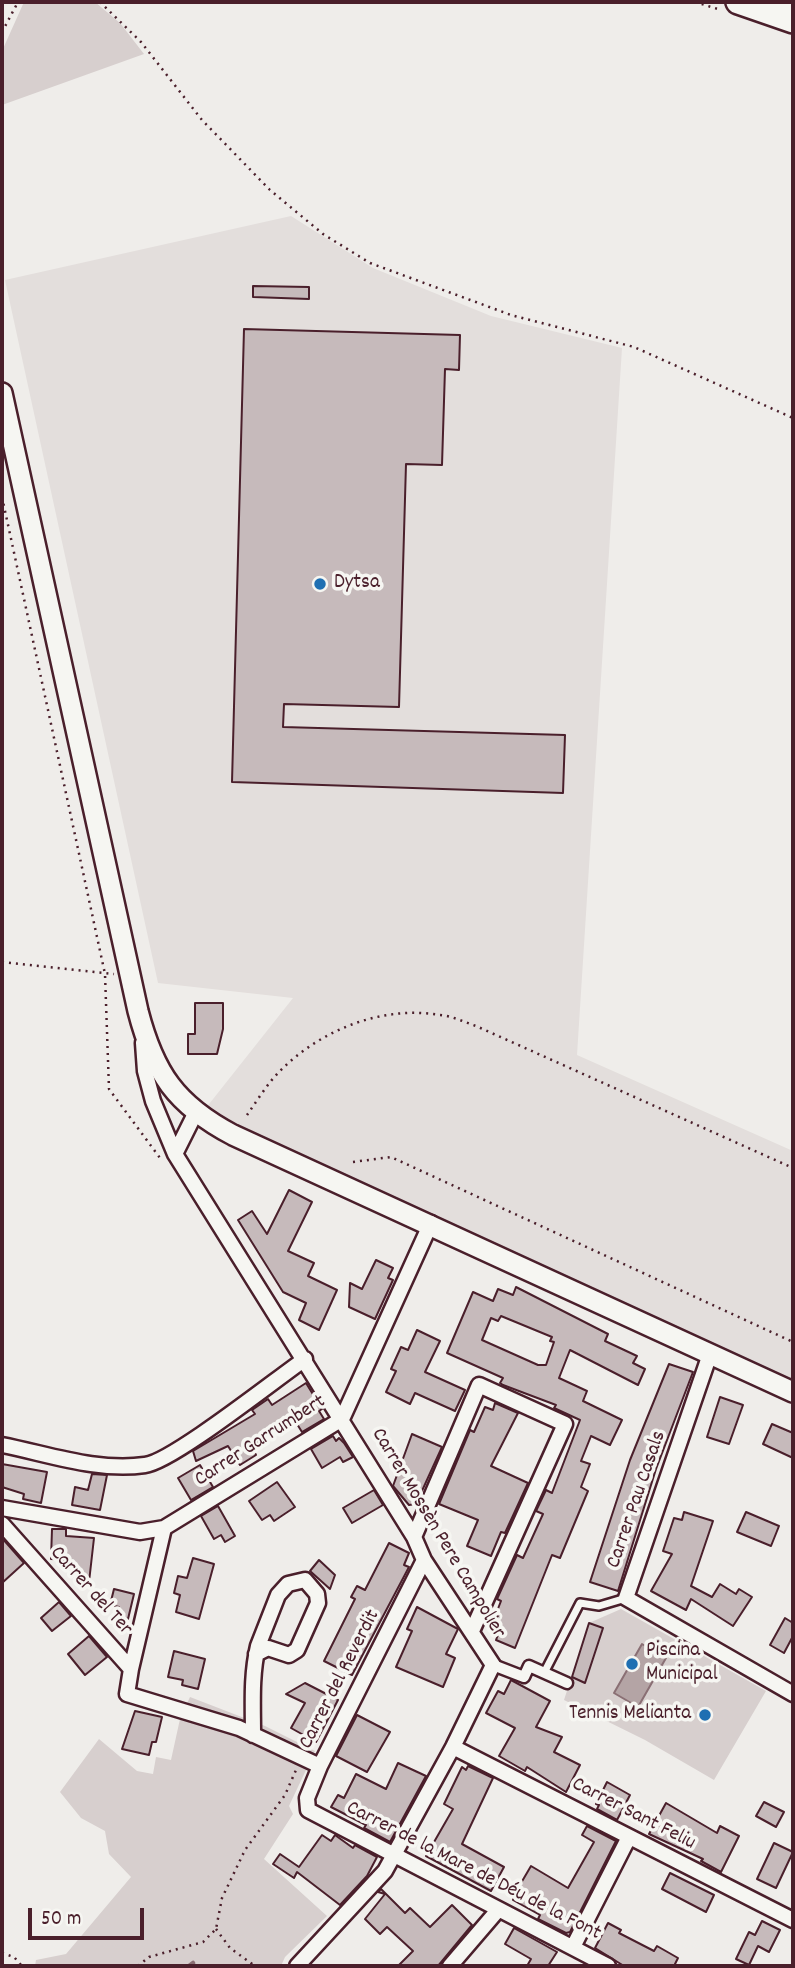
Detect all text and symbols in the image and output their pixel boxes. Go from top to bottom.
place label: Dytsa [334,571,380,597]
marker: Dytsa [312,576,328,592]
street label: Carrer Garrumbert [191,1390,331,1494]
street label: Carrer Mossèn Pere Campolier [364,1424,510,1644]
street label: Carrer Pau Casals [603,1428,673,1572]
street label: Carrer del Ter [43,1542,137,1642]
street label: Carrer del Reverdit [295,1606,387,1754]
place label: Piscina Municipal [646,1639,718,1689]
marker: Piscina Municipal [624,1656,640,1672]
place label: Tennis Melianta [569,1702,691,1728]
marker: Tennis Melianta [697,1707,713,1723]
street label: Carrer Sant Feliu [567,1773,699,1857]
street label: Carrer de la Mare de Déu de la Font [341,1797,605,1947]
scale bar [32,1895,147,1939]
text: 50 m [41,1905,81,1935]

